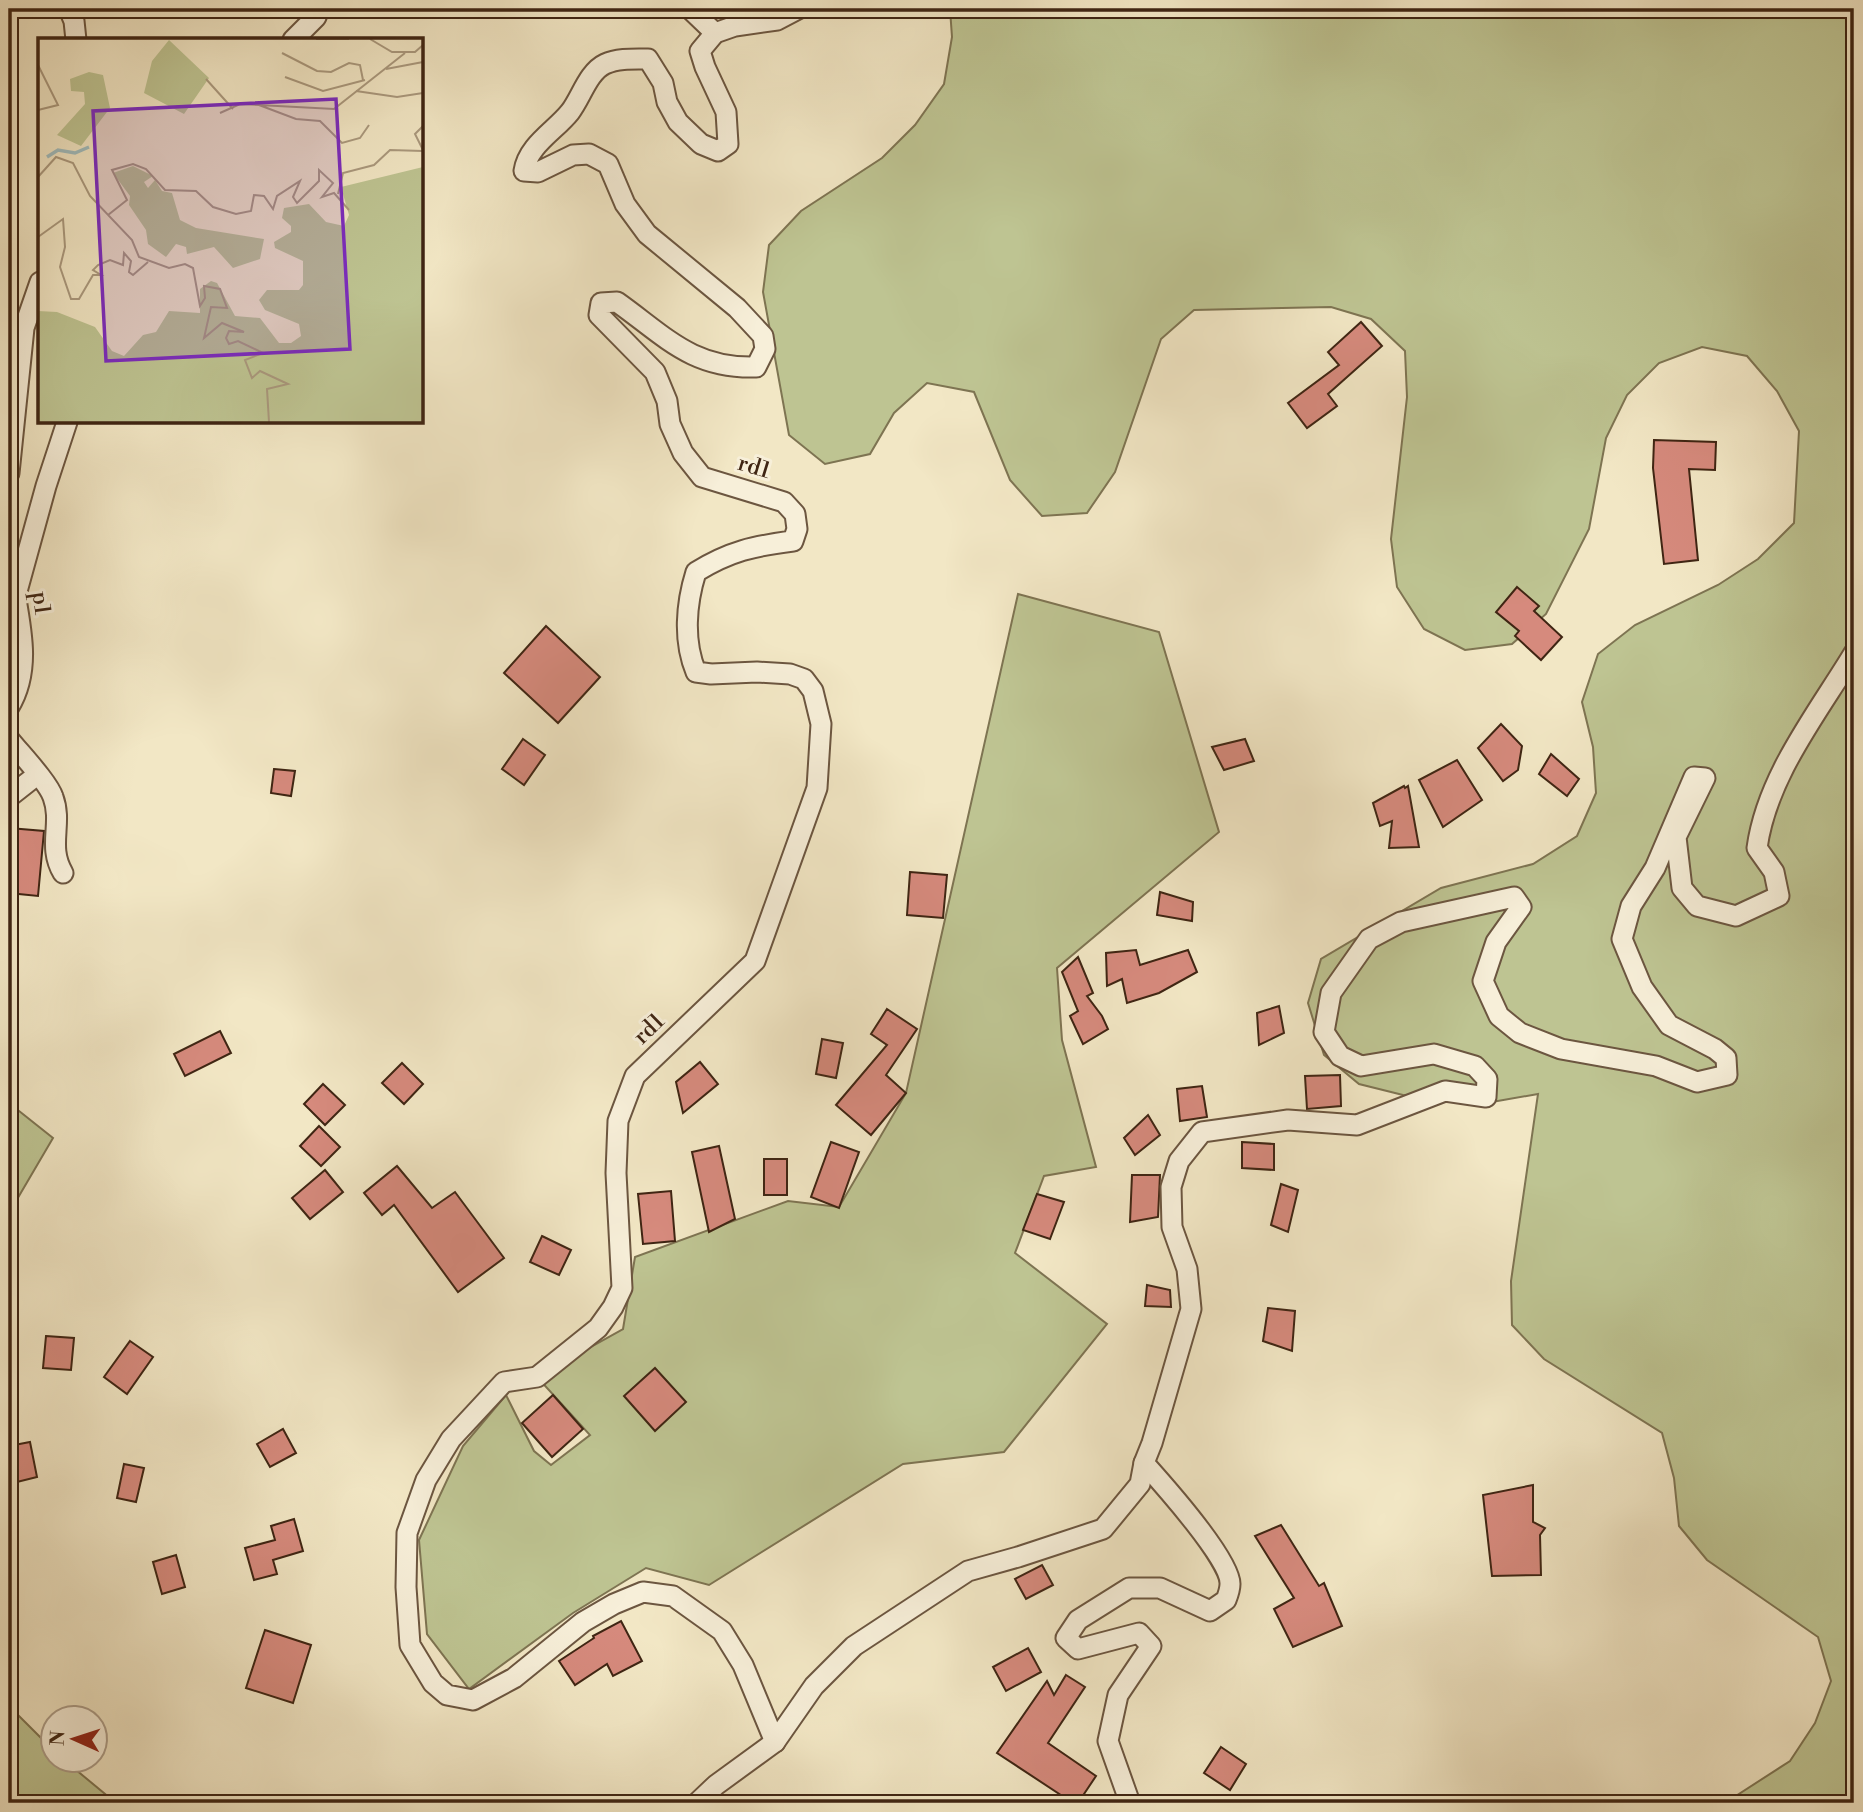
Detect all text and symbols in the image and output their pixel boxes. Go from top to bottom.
inset map [38,38,424,424]
street label: rd1 [734,449,774,485]
street label: p1 [26,590,56,617]
street label: rd1 [628,1008,671,1050]
north arrow [38,1703,108,1773]
text: N [46,1730,70,1746]

